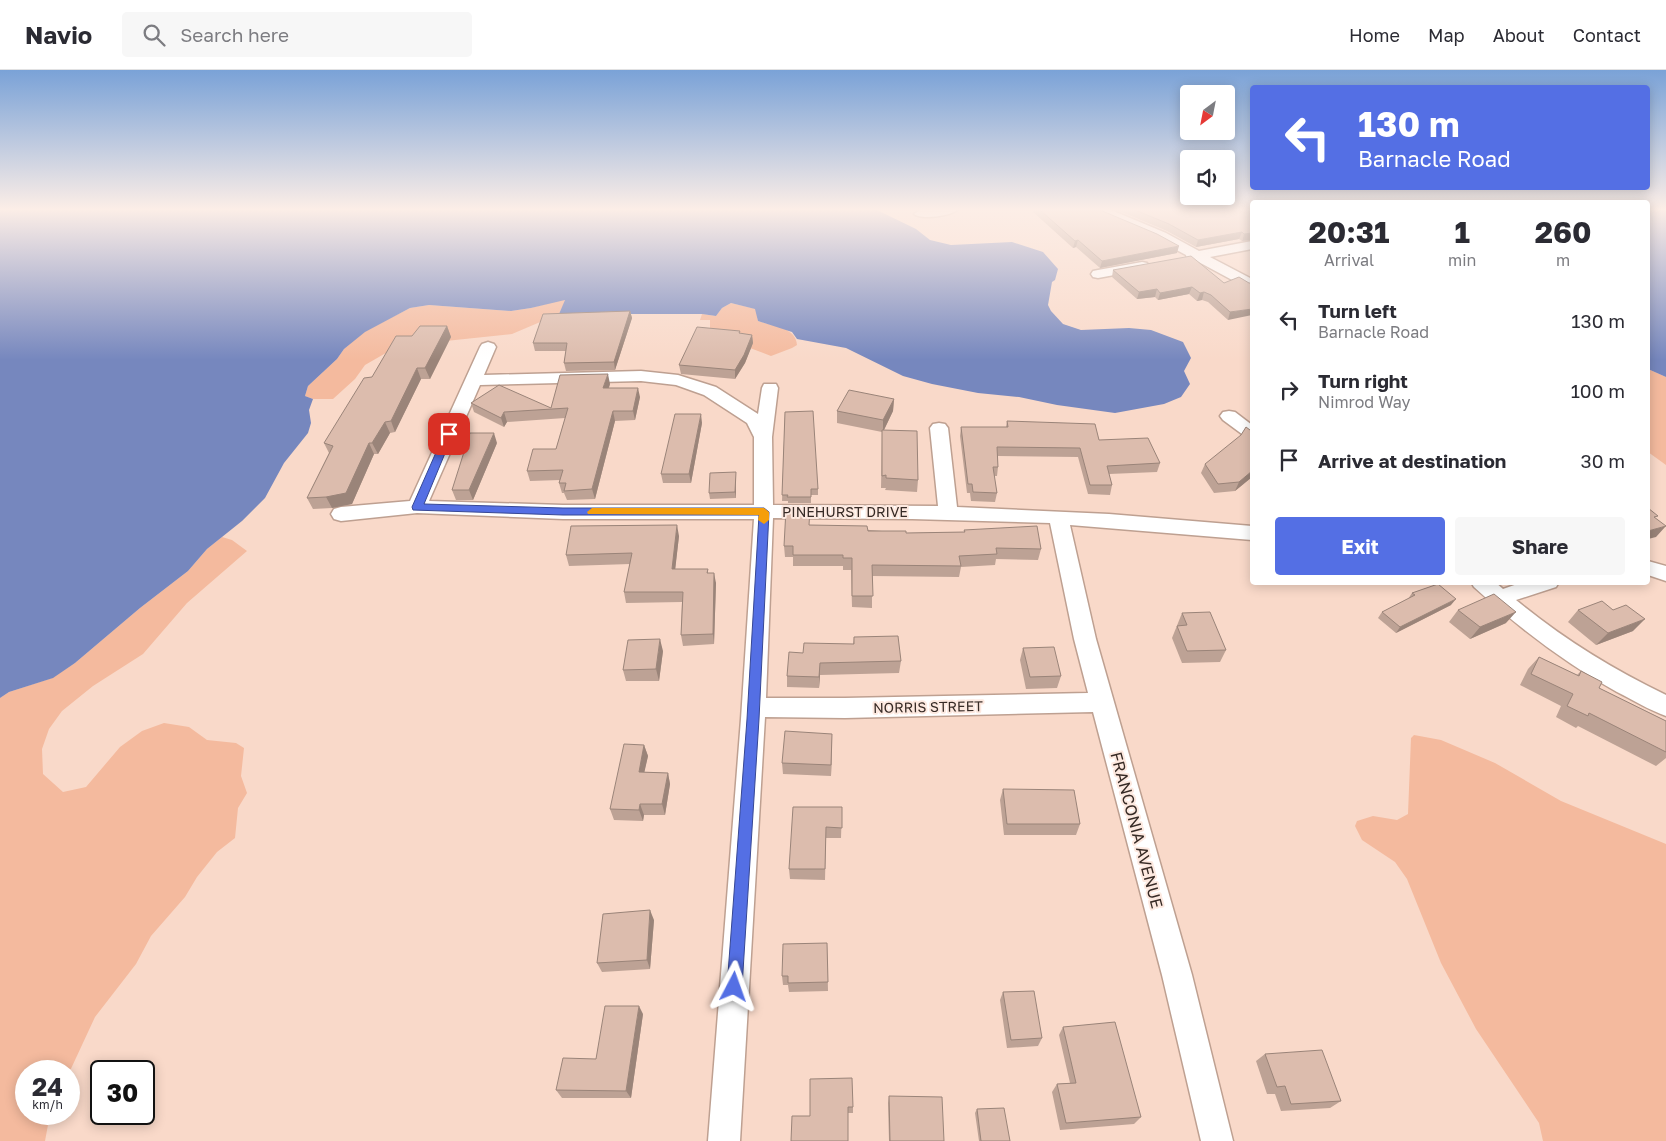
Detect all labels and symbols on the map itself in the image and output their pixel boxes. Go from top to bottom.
north arrow [1180,85,1235,140]
pin [428,413,470,455]
street label: PINEHURST DRIVE [782,503,908,520]
street label: NORRIS STREET [873,697,983,716]
street label: FRANCONIA AVENUE [1106,750,1168,910]
position arrow [707,960,759,1012]
speed limit sign: 30 [90,1060,155,1125]

